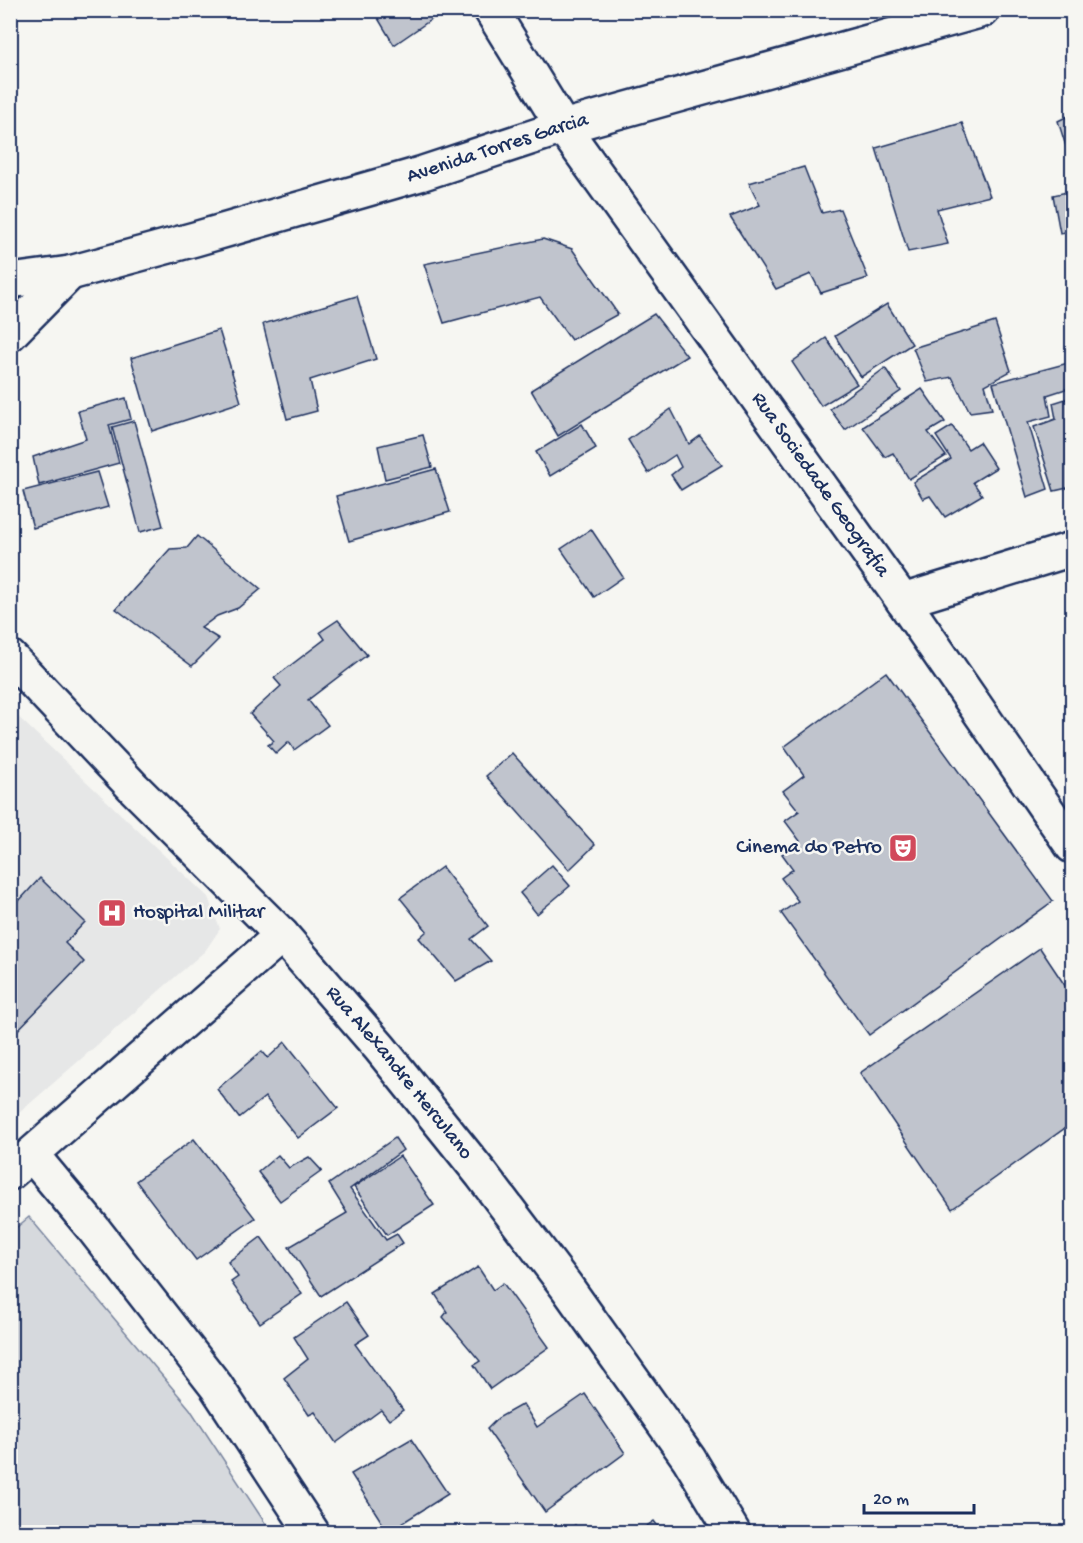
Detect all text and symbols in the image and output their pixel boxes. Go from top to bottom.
street label: Avenida Torres Garcia [404,108,592,190]
street label: Rua Sociedade Geografia [745,388,895,583]
theatre icon: Cinema do Petro [887,832,919,864]
place label: Cinema do Petro [736,836,882,861]
hospital icon: Hospital Militar [96,897,128,929]
place label: Hospital Militar [133,901,266,926]
street label: Rua Alexandre Herculano [320,981,478,1165]
scale bar [864,1477,974,1515]
text: 20 m [873,1490,909,1511]

